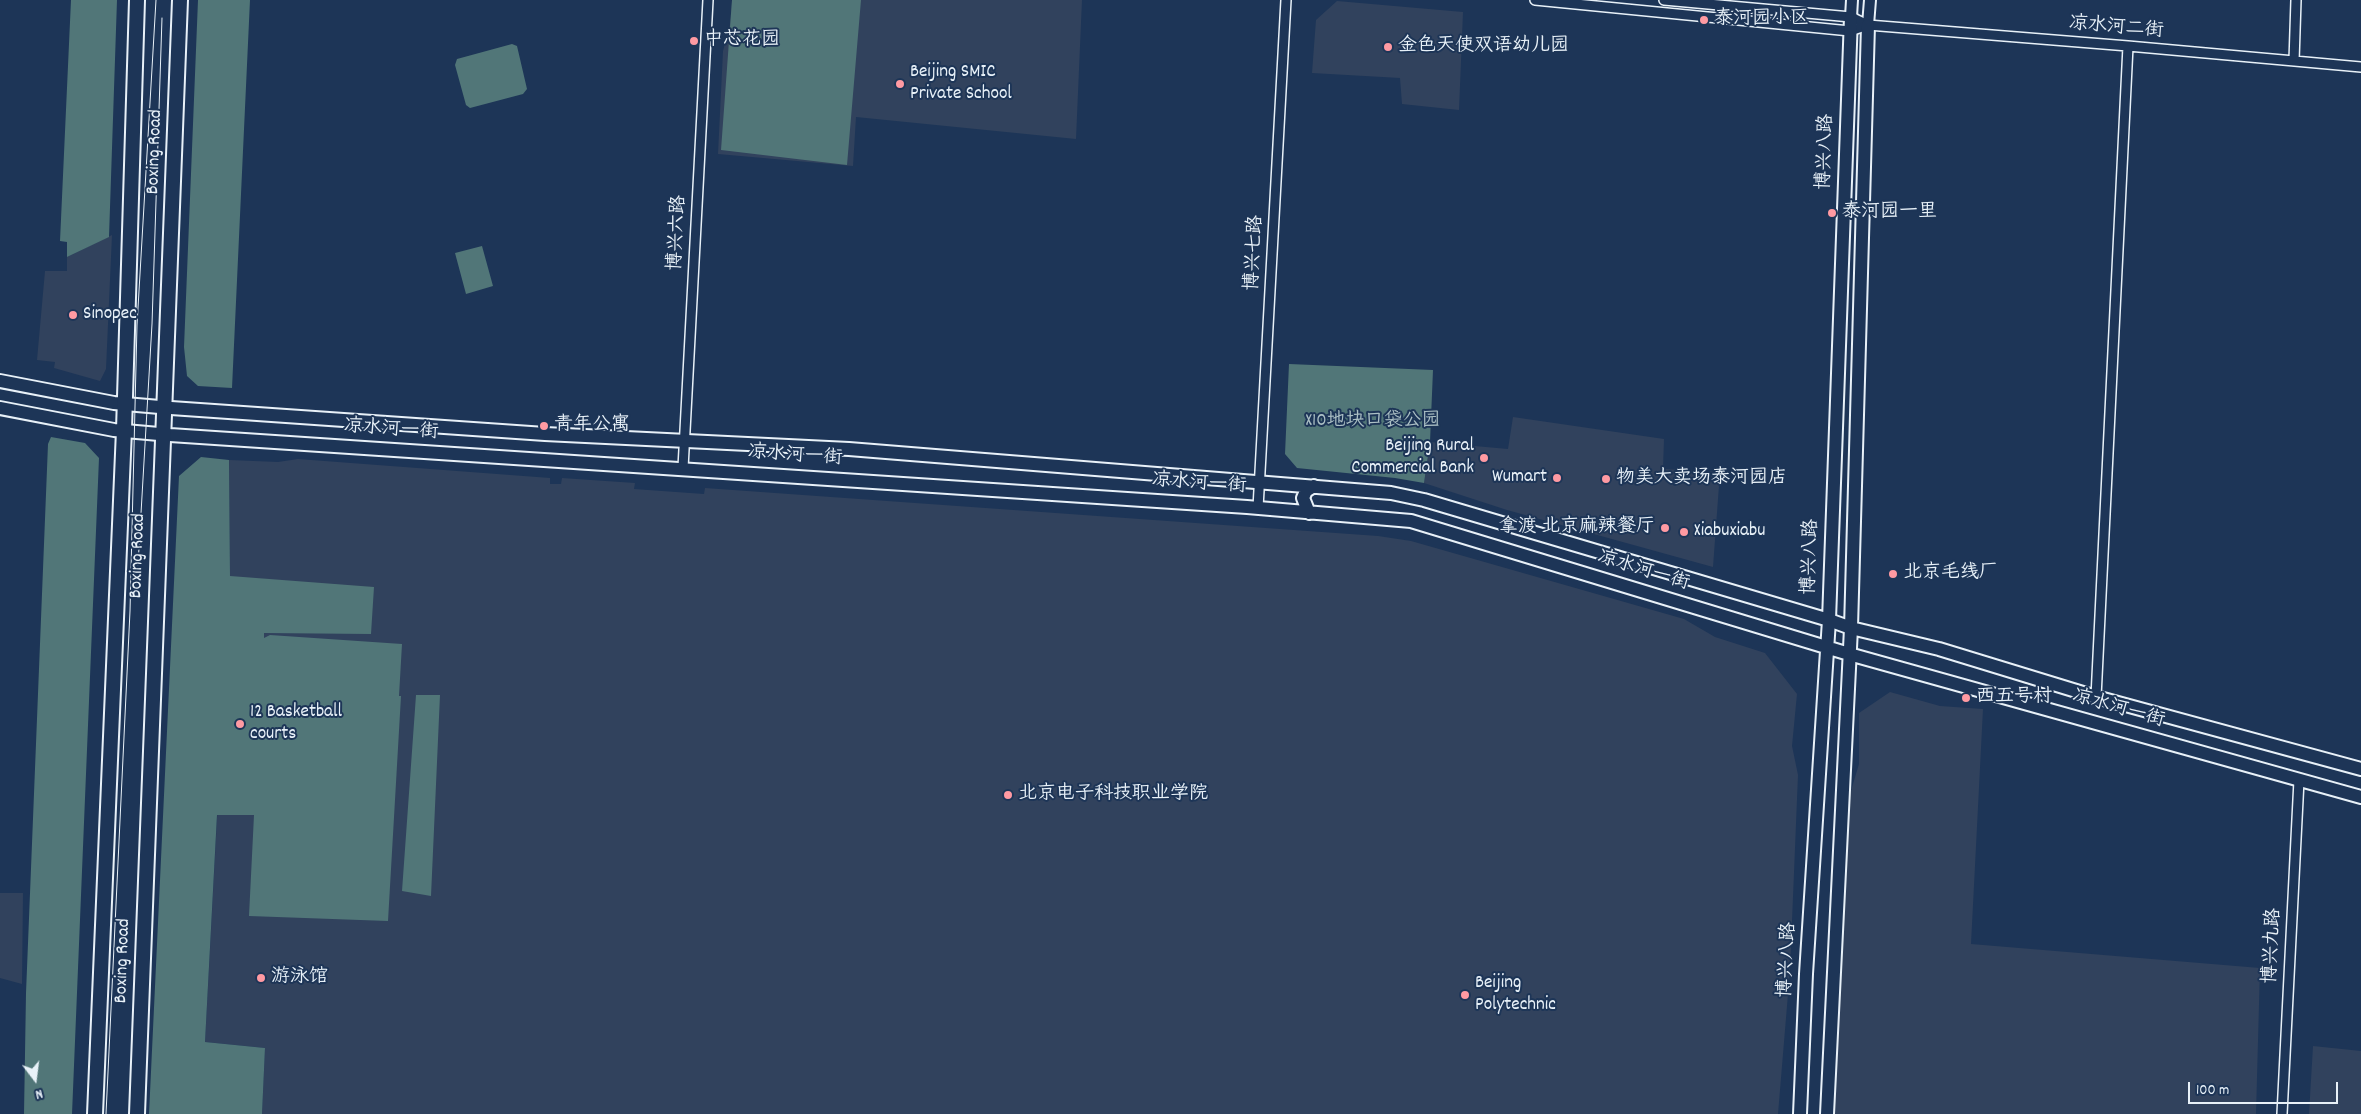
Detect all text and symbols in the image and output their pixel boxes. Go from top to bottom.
place label: 泰河园小区 [1714,9,1809,31]
marker: 泰河园小区 [1698,14,1710,26]
street label: 凉水河二街 [2068,14,2164,44]
place label: 中芯花园 [704,30,780,52]
marker: 中芯花园 [688,35,700,47]
place label: 金色天使双语幼儿园 [1398,36,1569,58]
marker: 金色天使双语幼儿园 [1382,41,1394,53]
place label: Beijing SMIC Private School [910,62,1012,106]
marker: Beijing SMIC Private School [894,78,906,90]
street label: Boxing Road [143,109,169,195]
street label: 博兴八路 [1814,114,1840,190]
street label: 博兴六路 [666,194,692,272]
place label: 泰河园一里 [1842,202,1937,224]
marker: 泰河园一里 [1826,207,1838,219]
street label: 博兴七路 [1243,214,1269,292]
place label: Sinopec [83,304,137,326]
marker: Sinopec [67,309,79,321]
park label: X10地块口袋公园 [1305,411,1441,433]
place label: 青年公寓 [554,415,630,437]
street label: 凉水河一街 [343,416,439,446]
marker: 青年公寓 [538,420,550,432]
place label: Beijing Rural Commercial Bank [1351,436,1474,480]
street label: 凉水河一街 [747,442,843,472]
marker: Beijing Rural Commercial Bank [1478,452,1490,464]
place label: Wumart [1492,467,1547,489]
place label: 物美大卖场泰河园店 [1616,468,1787,490]
street label: 凉水河一街 [1151,470,1247,500]
marker: Wumart [1551,472,1563,484]
marker: 物美大卖场泰河园店 [1600,473,1612,485]
street label: Boxing Road [126,513,152,599]
place label: 拿渡 北京麻辣餐厅 [1499,517,1655,539]
street label: 博兴八路 [1799,519,1825,595]
place label: Xiabuxiabu [1694,521,1765,543]
marker: 拿渡 北京麻辣餐厅 [1659,522,1671,534]
marker: Xiabuxiabu [1678,526,1690,538]
street label: 凉水河一街 [1594,547,1692,597]
place label: 北京毛线厂 [1903,563,1998,585]
marker: 北京毛线厂 [1887,568,1899,580]
street label: 凉水河一街 [2069,686,2167,734]
place label: 西五号村 [1976,687,2052,709]
marker: 西五号村 [1960,692,1972,704]
place label: 12 Basketball courts [250,702,342,746]
marker: 12 Basketball courts [234,718,246,730]
place label: 北京电子科技职业学院 [1018,784,1208,806]
marker: 北京电子科技职业学院 [1002,789,1014,801]
street label: 博兴九路 [2261,907,2287,985]
street label: Boxing Road [111,918,137,1004]
street label: 博兴八路 [1776,921,1802,999]
place label: 游泳馆 [271,967,328,989]
marker: 游泳馆 [255,972,267,984]
place label: Beijing Polytechnic [1475,973,1556,1017]
marker: Beijing Polytechnic [1459,989,1471,1001]
north arrow [10,1054,60,1104]
scale bar [2191,1072,2341,1104]
text: 100 m [2196,1080,2229,1102]
text: N [33,1083,45,1104]

